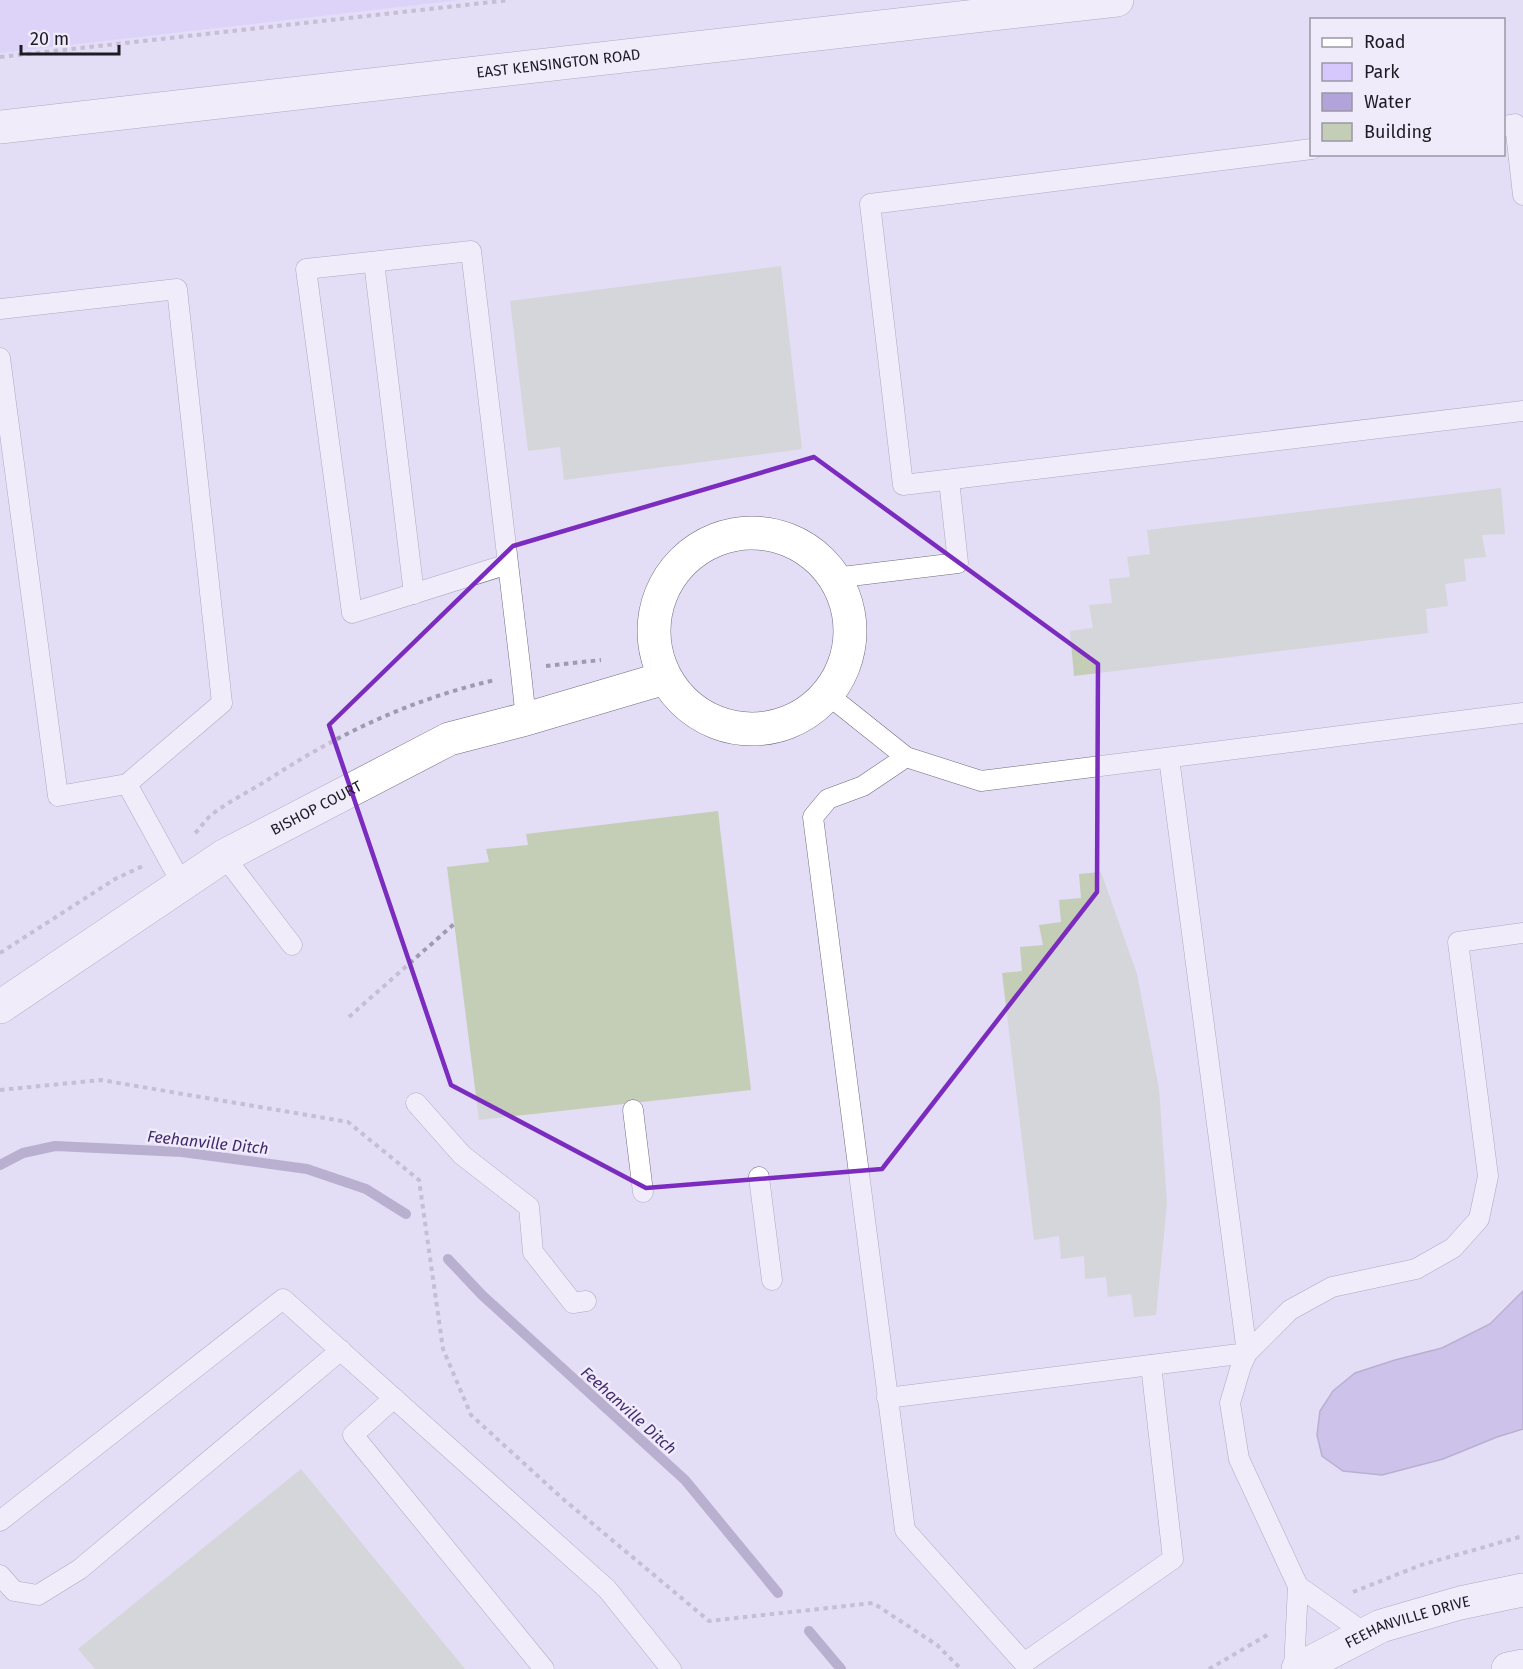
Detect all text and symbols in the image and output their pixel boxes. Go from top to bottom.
scale bar [21,18,118,56]
legend [1310,18,1505,156]
text: 20 m [30,28,69,50]
text: Road [1364,31,1406,53]
street label: EAST KENSINGTON ROAD [476,45,641,82]
text: Park [1364,61,1400,83]
text: Water [1364,91,1411,113]
text: Building [1364,121,1432,143]
street label: BISHOP COURT [268,777,365,839]
water label: Feehanville Ditch [146,1127,270,1158]
water label: Feehanville Ditch [577,1363,680,1458]
street label: FEEHANVILLE DRIVE [1342,1592,1472,1652]

